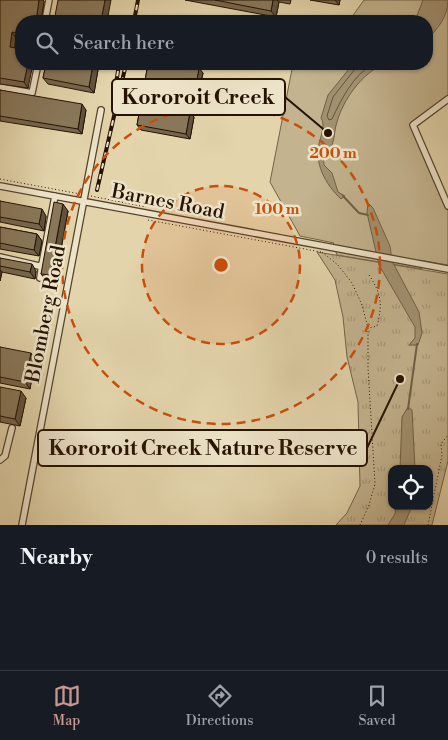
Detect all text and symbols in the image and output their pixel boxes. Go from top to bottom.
search box [15,15,433,70]
icon: search [33,29,61,57]
text: Search here [73,31,174,55]
callout: Kororoit Creek [112,79,285,115]
text: Kororoit Creek [121,85,276,111]
text: 200 m [309,144,357,163]
street label: Barnes Road [108,179,227,226]
text: 100 m [255,200,300,219]
street label: Blomberg Road [21,243,72,386]
centre of rings [212,256,230,274]
callout: Kororoit Creek Nature Reserve [38,430,367,466]
text: Kororoit Creek Nature Reserve [48,436,358,462]
map controls [388,465,433,510]
button: locate [388,465,433,510]
text: Nearby [20,545,93,571]
text: 0 results [366,548,428,568]
tab: Map [53,682,81,730]
tab: Directions [186,682,253,730]
tab: Saved [359,682,395,730]

